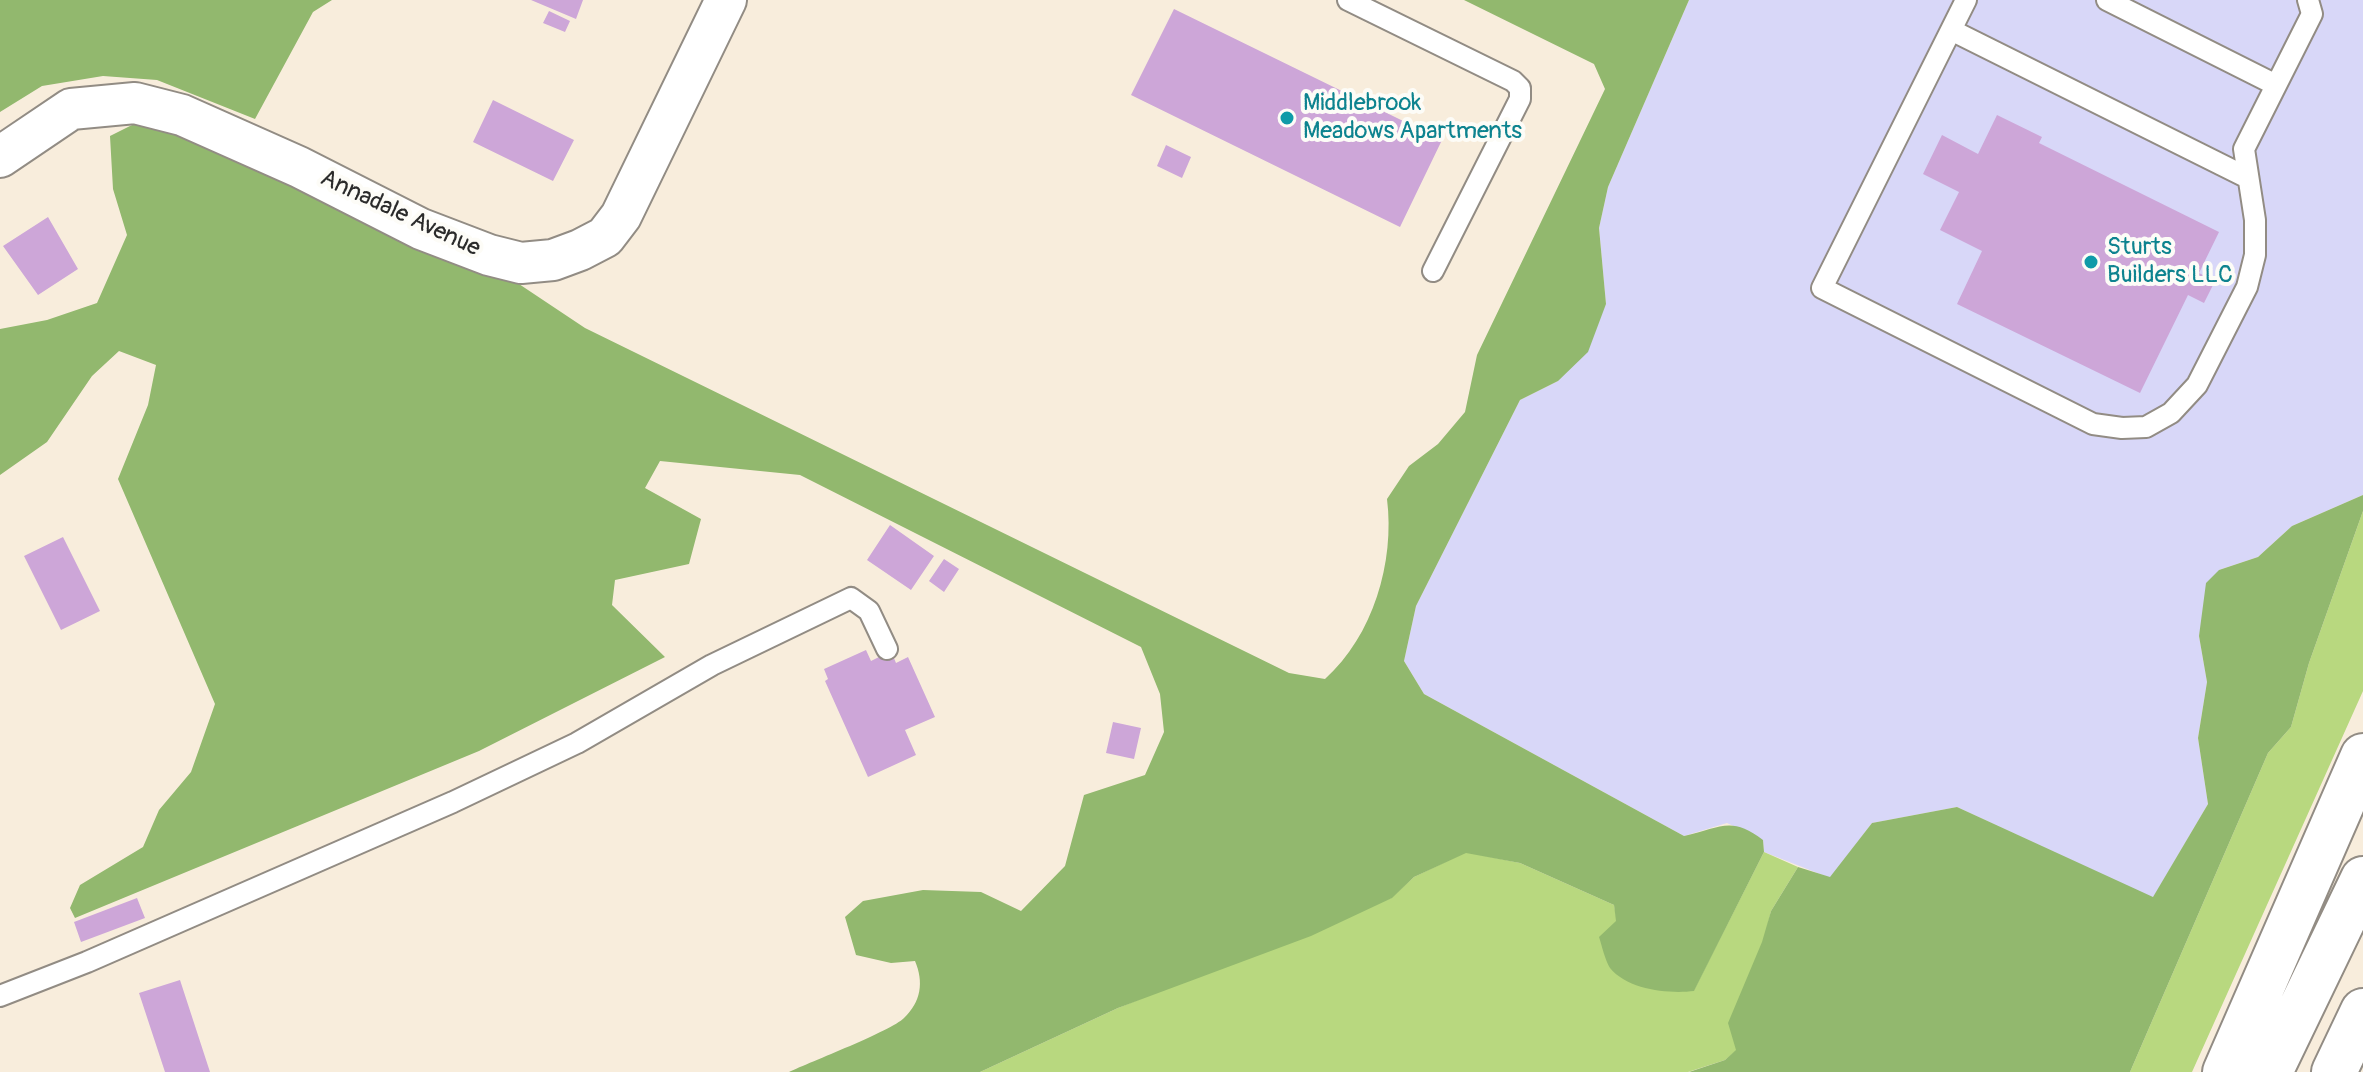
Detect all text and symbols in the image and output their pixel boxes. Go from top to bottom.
place label: Middlebrook Meadows Apartments [1303,90,1522,146]
marker: Middlebrook Meadows Apartments [1278,109,1296,127]
street label: Annadale Avenue [315,164,485,264]
place label: Sturts Builders LLC [2107,234,2233,290]
marker: Sturts Builders LLC [2082,253,2100,271]

